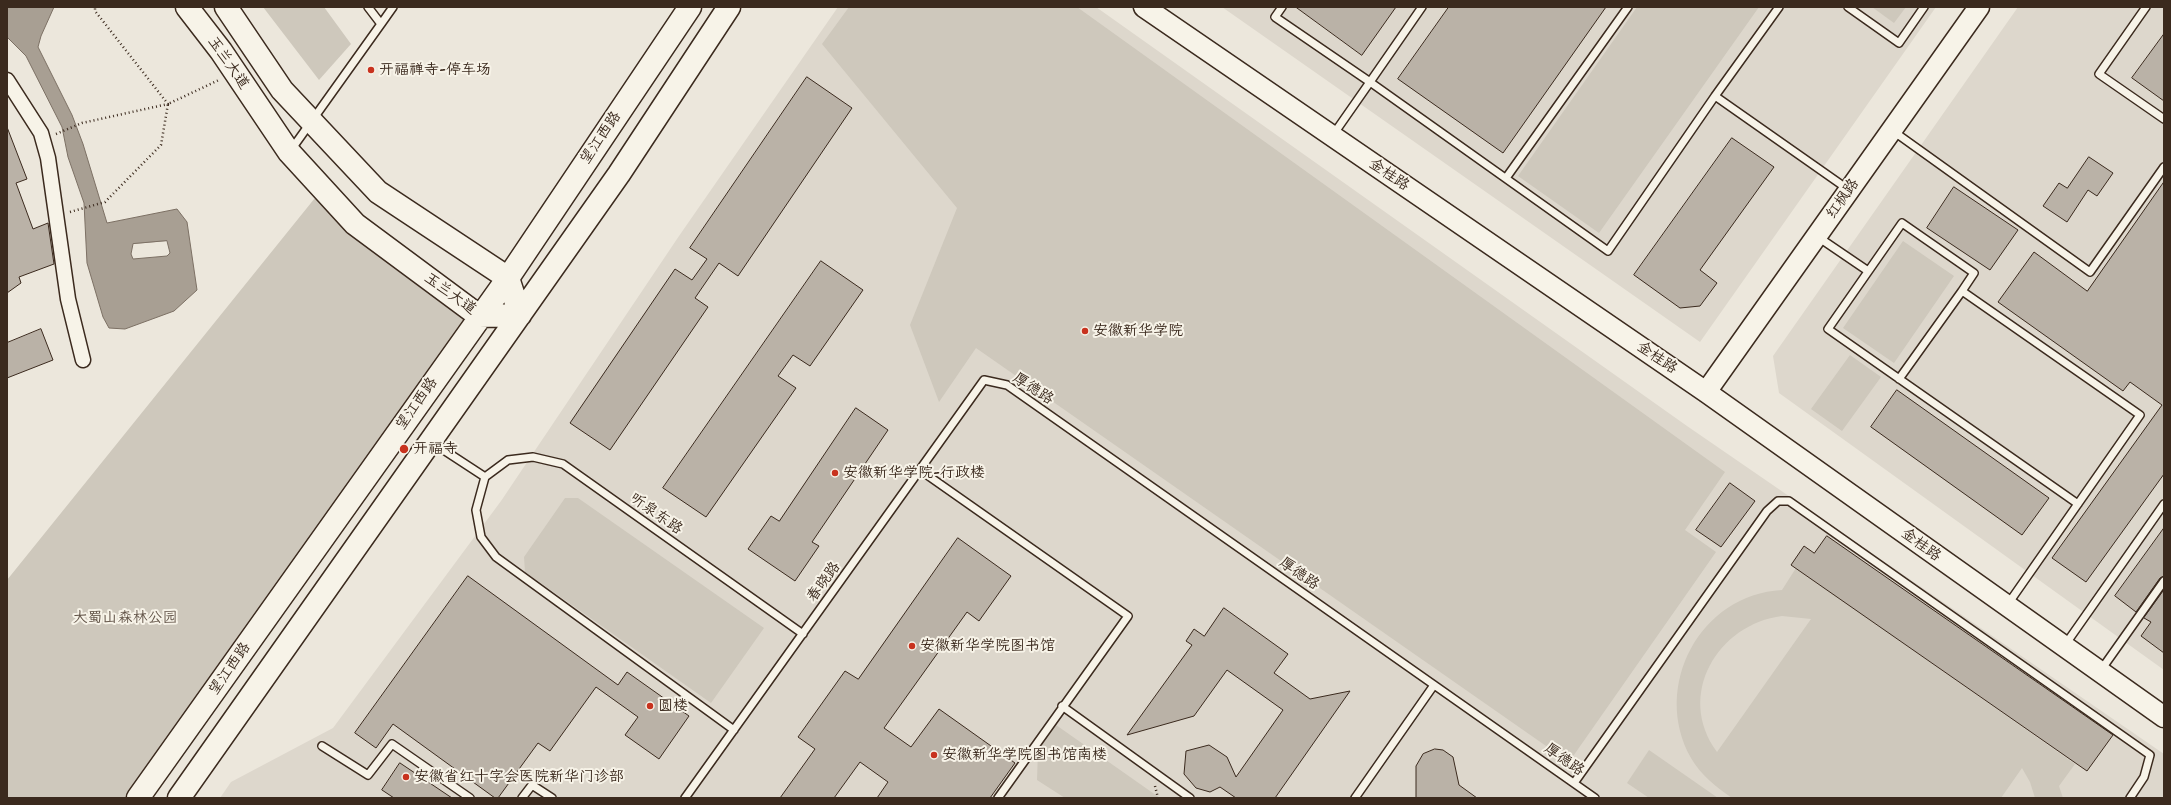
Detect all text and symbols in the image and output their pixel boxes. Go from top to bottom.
street label: 玉兰大道 [203,33,253,93]
place label: 开福禅寺-停车场 [379,61,491,79]
marker: 开福禅寺-停车场 [366,65,376,75]
street label: 望江西路 [577,108,625,168]
street label: 金桂路 [1365,155,1413,195]
street label: 红枫路 [1823,175,1863,223]
street label: 玉兰大道 [420,269,480,319]
place label: 安徽新华学院 [1093,322,1183,340]
marker: 安徽新华学院 [1080,326,1090,336]
street label: 金桂路 [1633,338,1681,378]
street label: 厚德路 [1009,369,1057,409]
street label: 望江西路 [392,374,442,434]
place label: 开福寺 [413,440,458,458]
marker: 开福寺 [398,443,410,455]
place label: 安徽新华学院-行政楼 [843,464,985,482]
marker: 安徽新华学院-行政楼 [830,468,840,478]
street label: 听泉东路 [626,489,686,539]
street label: 金桂路 [1898,524,1944,566]
street label: 厚德路 [1275,554,1323,594]
street label: 春晓路 [803,559,845,605]
park label: 大蜀山森林公园 [73,609,177,627]
place label: 安徽新华学院图书馆 [920,637,1055,655]
street label: 望江西路 [205,639,255,699]
marker: 安徽新华学院图书馆 [907,641,917,651]
place label: 圆楼 [658,697,688,715]
marker: 圆楼 [645,701,655,711]
street label: 厚德路 [1540,740,1588,780]
place label: 安徽新华学院图书馆南楼 [942,746,1107,764]
marker: 安徽新华学院图书馆南楼 [929,750,939,760]
place label: 安徽省红十字会医院新华门诊部 [414,768,624,786]
marker: 安徽省红十字会医院新华门诊部 [401,772,411,782]

